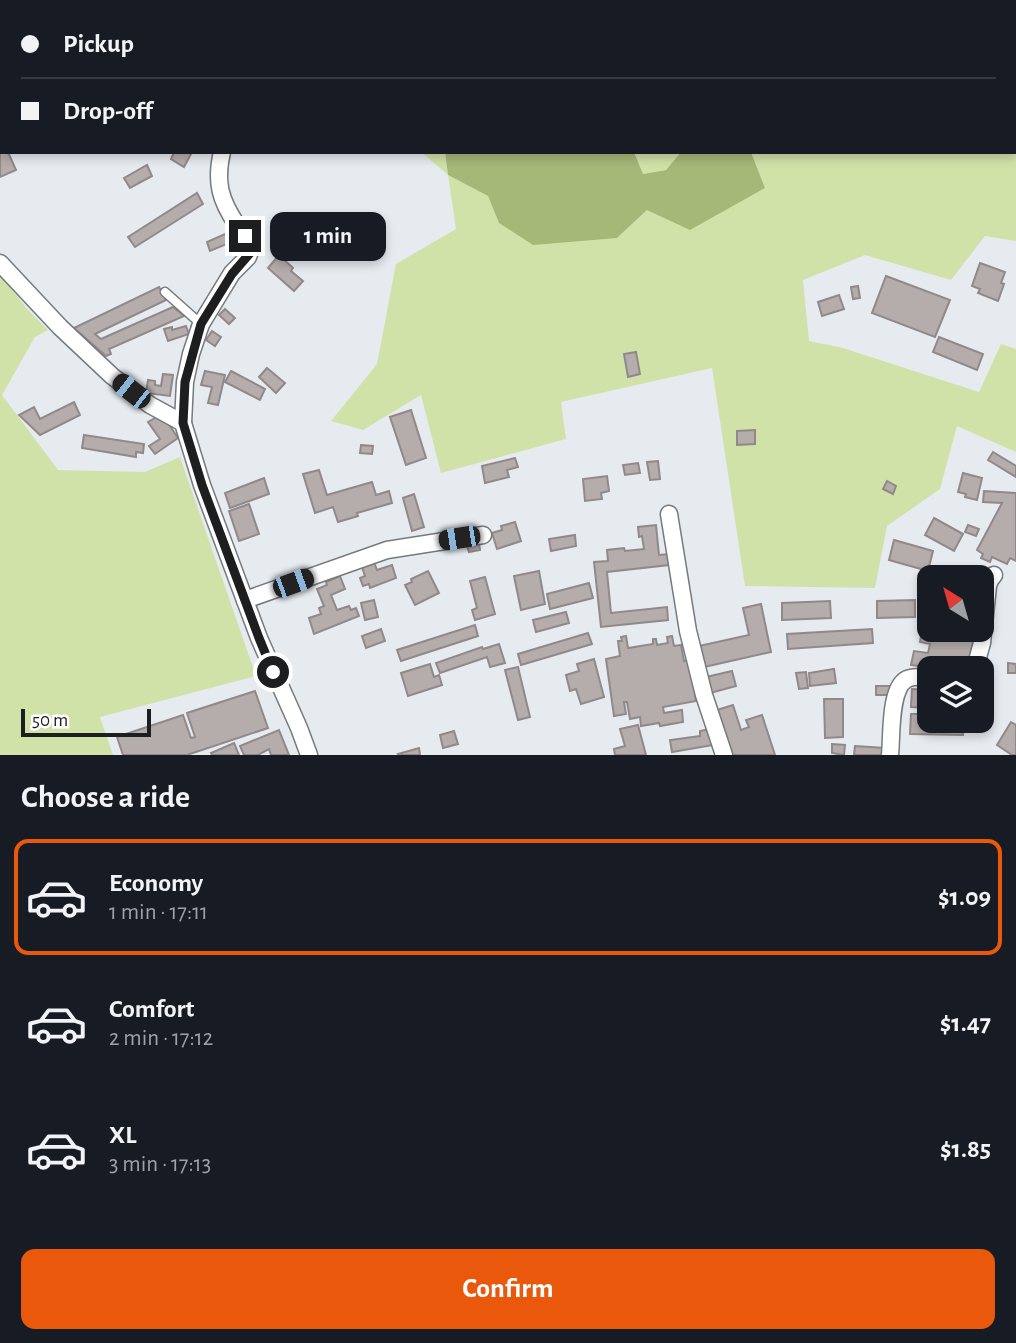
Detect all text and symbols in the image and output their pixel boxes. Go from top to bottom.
text: Pickup [63,31,134,57]
text: Drop-off [63,98,152,124]
callout: 1 min [270,212,385,260]
route end [229,220,261,252]
text: 1 min [304,225,352,248]
car [108,370,155,412]
car [437,524,482,552]
north arrow [917,565,994,642]
map controls [917,565,994,733]
car [270,566,317,600]
route start [257,656,289,688]
button: layers [917,656,994,733]
scale bar [21,706,150,738]
text: 50 m [32,711,68,730]
text: Choose a ride [21,781,190,813]
icon: car [25,866,88,929]
text: Economy [109,870,203,896]
text: $1.09 [938,884,991,910]
text: 1 min · 17:11 [109,901,208,924]
icon: car [25,992,88,1055]
text: Comfort [109,996,194,1022]
text: $1.47 [940,1010,991,1036]
text: 2 min · 17:12 [109,1027,213,1050]
icon: car [25,1118,88,1181]
text: XL [109,1122,136,1148]
text: $1.85 [940,1136,991,1162]
text: 3 min · 17:13 [109,1153,211,1176]
button: Confirm [21,1249,995,1329]

